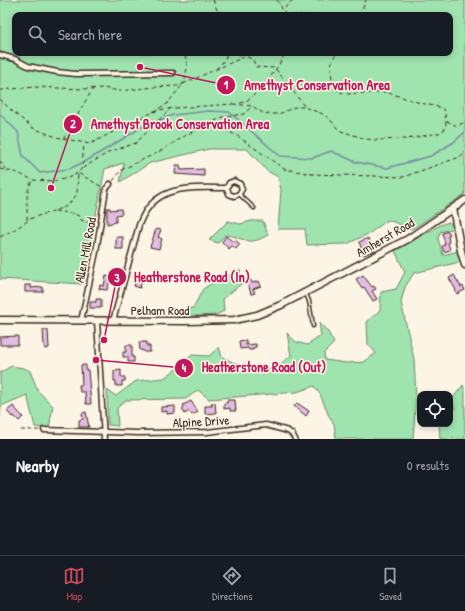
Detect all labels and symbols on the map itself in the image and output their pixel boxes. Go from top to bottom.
callout: Amethyst Conservation Area [216,72,398,98]
text: Amethyst Conservation Area [244,75,390,96]
text: 1 [224,76,229,93]
callout: Amethyst Brook Conservation Area [63,111,277,137]
text: Amethyst Brook Conservation Area [91,114,270,135]
text: 2 [70,115,76,132]
street label: Amherst Road [353,213,417,261]
street label: Allen Mill Road [70,216,100,284]
callout: Heatherstone Road (In) [107,264,258,290]
text: Heatherstone Road (In) [134,267,250,286]
text: 3 [114,269,120,286]
street label: Pelham Road [131,301,189,319]
callout: Heatherstone Road (Out) [174,355,334,381]
text: Heatherstone Road (Out) [202,357,326,376]
text: 4 [182,359,187,376]
street label: Alpine Drive [172,411,230,431]

